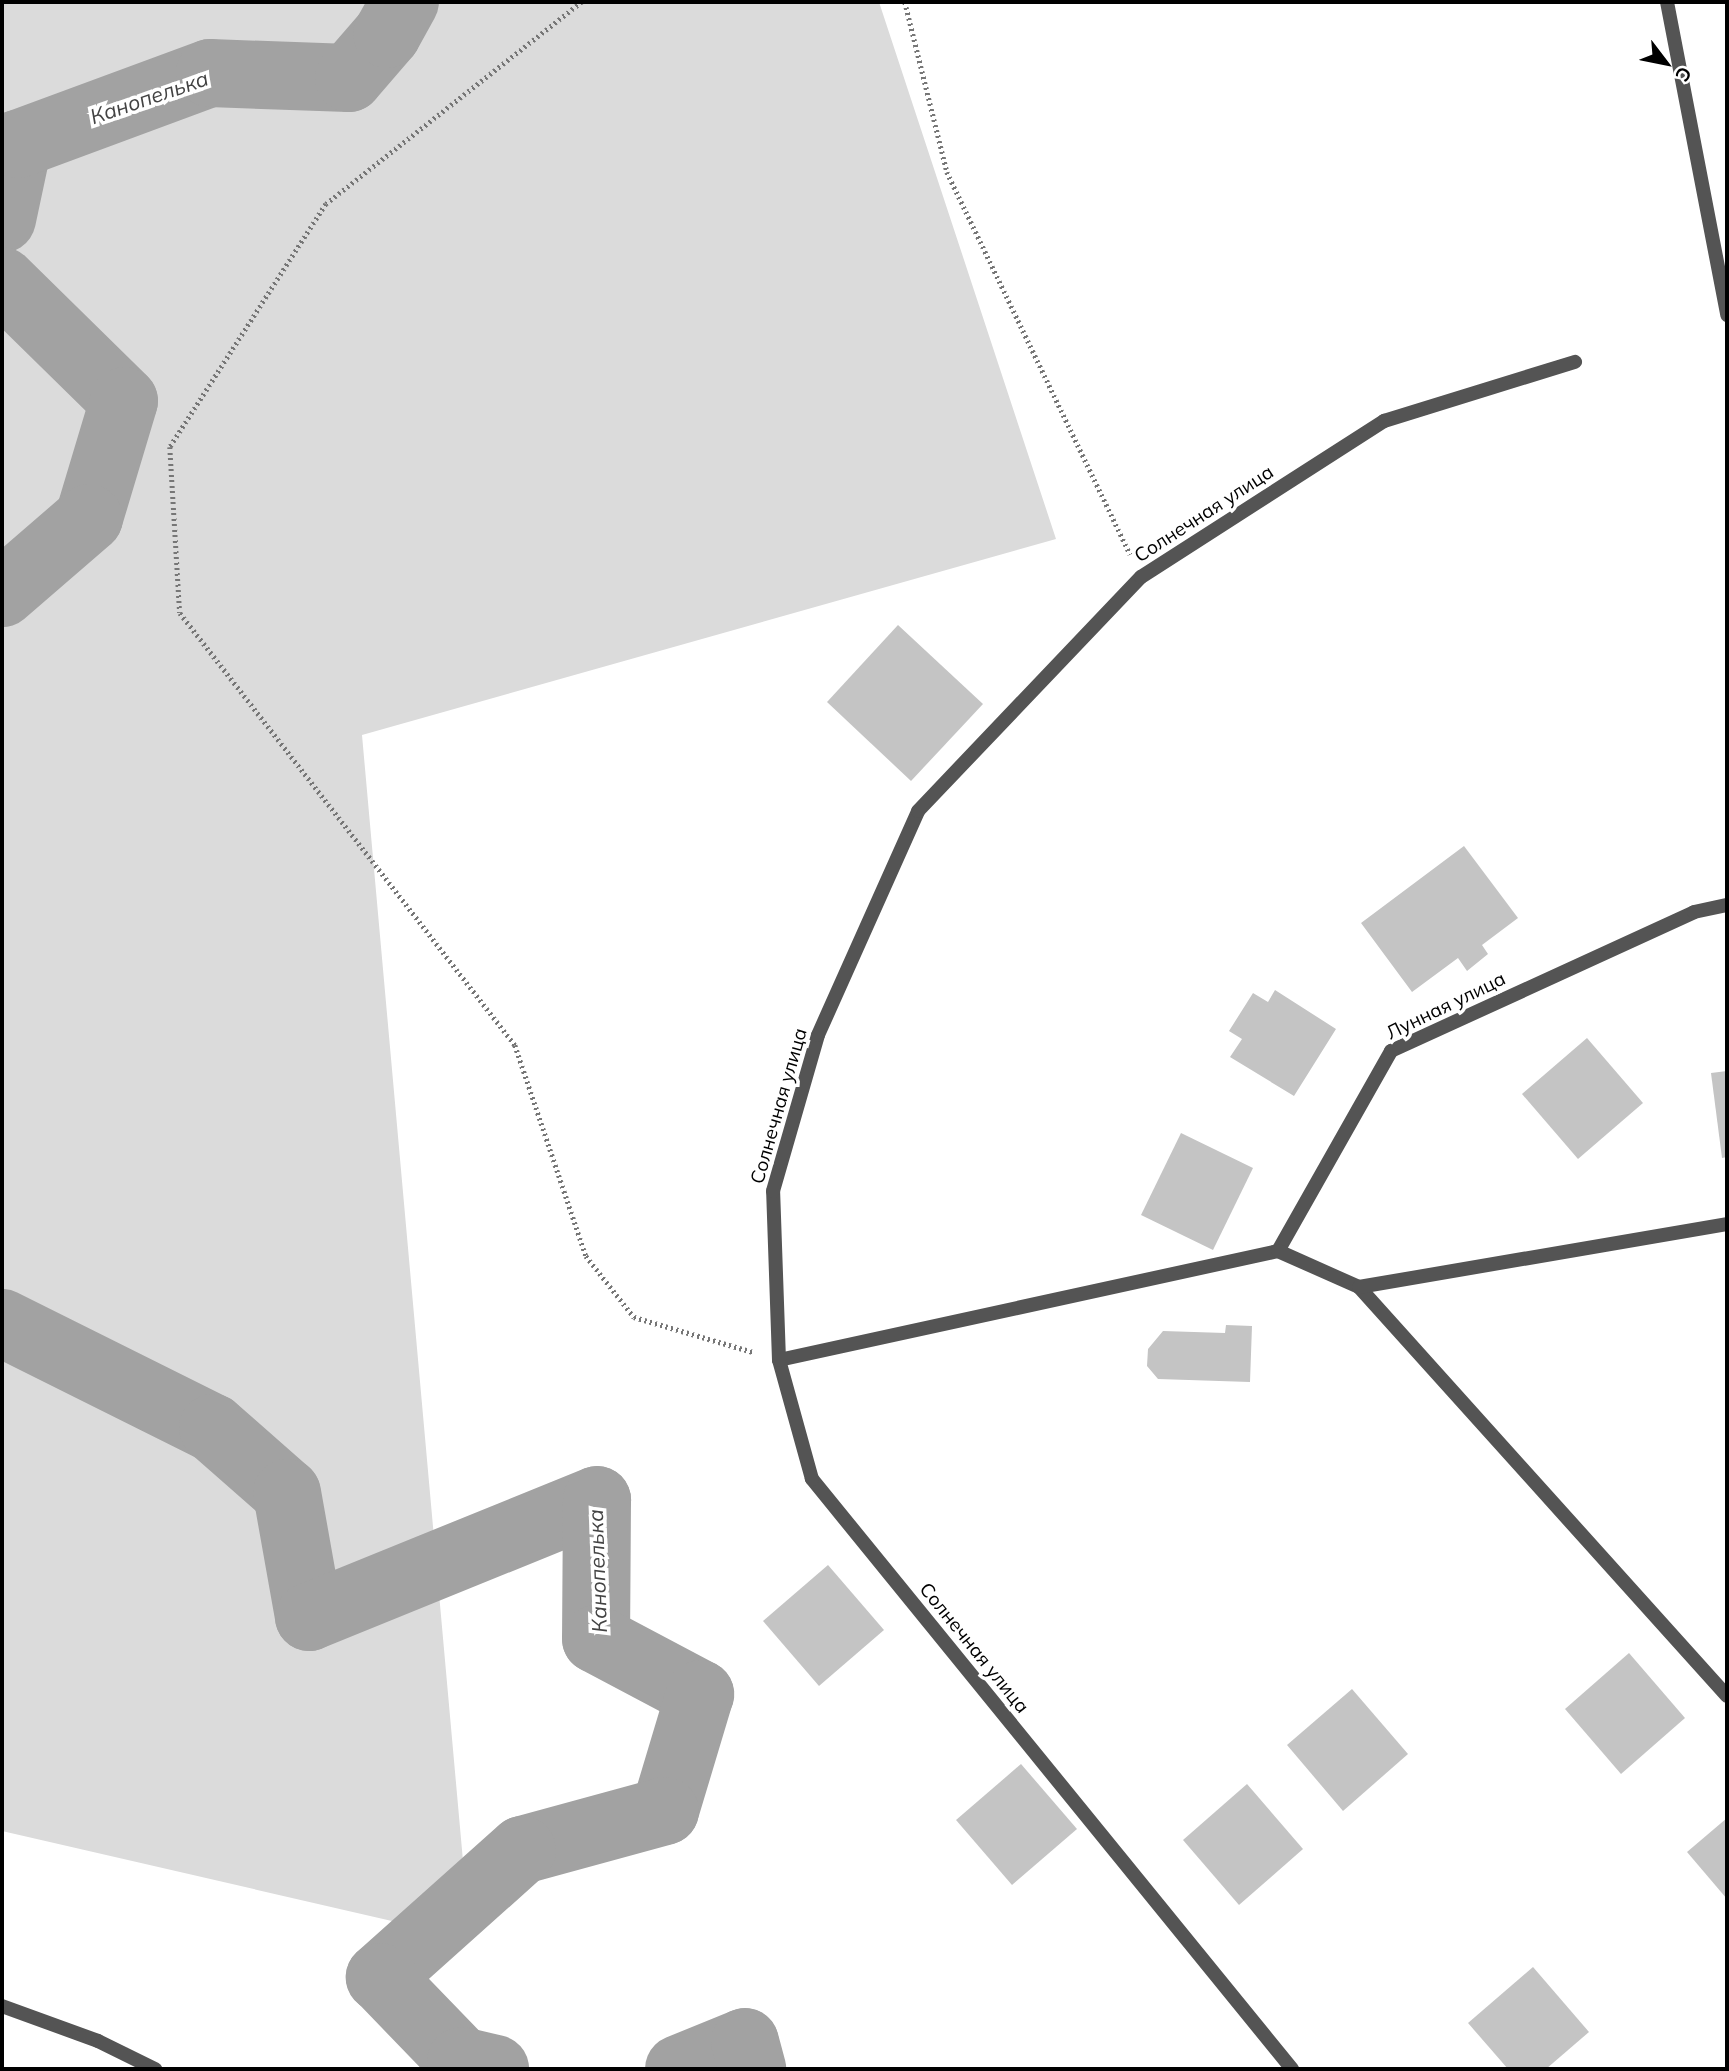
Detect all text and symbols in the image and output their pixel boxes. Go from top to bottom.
north arrow [1631,28,1701,98]
text: С [1670,62,1697,86]
water label: Канопелька [87,65,211,129]
street label: Солнечная улица [1130,461,1278,567]
street label: Лунная улица [1383,967,1509,1045]
street label: Солнечная улица [746,1025,812,1187]
water label: Канопелька [582,1509,612,1633]
street label: Солнечная улица [914,1578,1034,1718]

